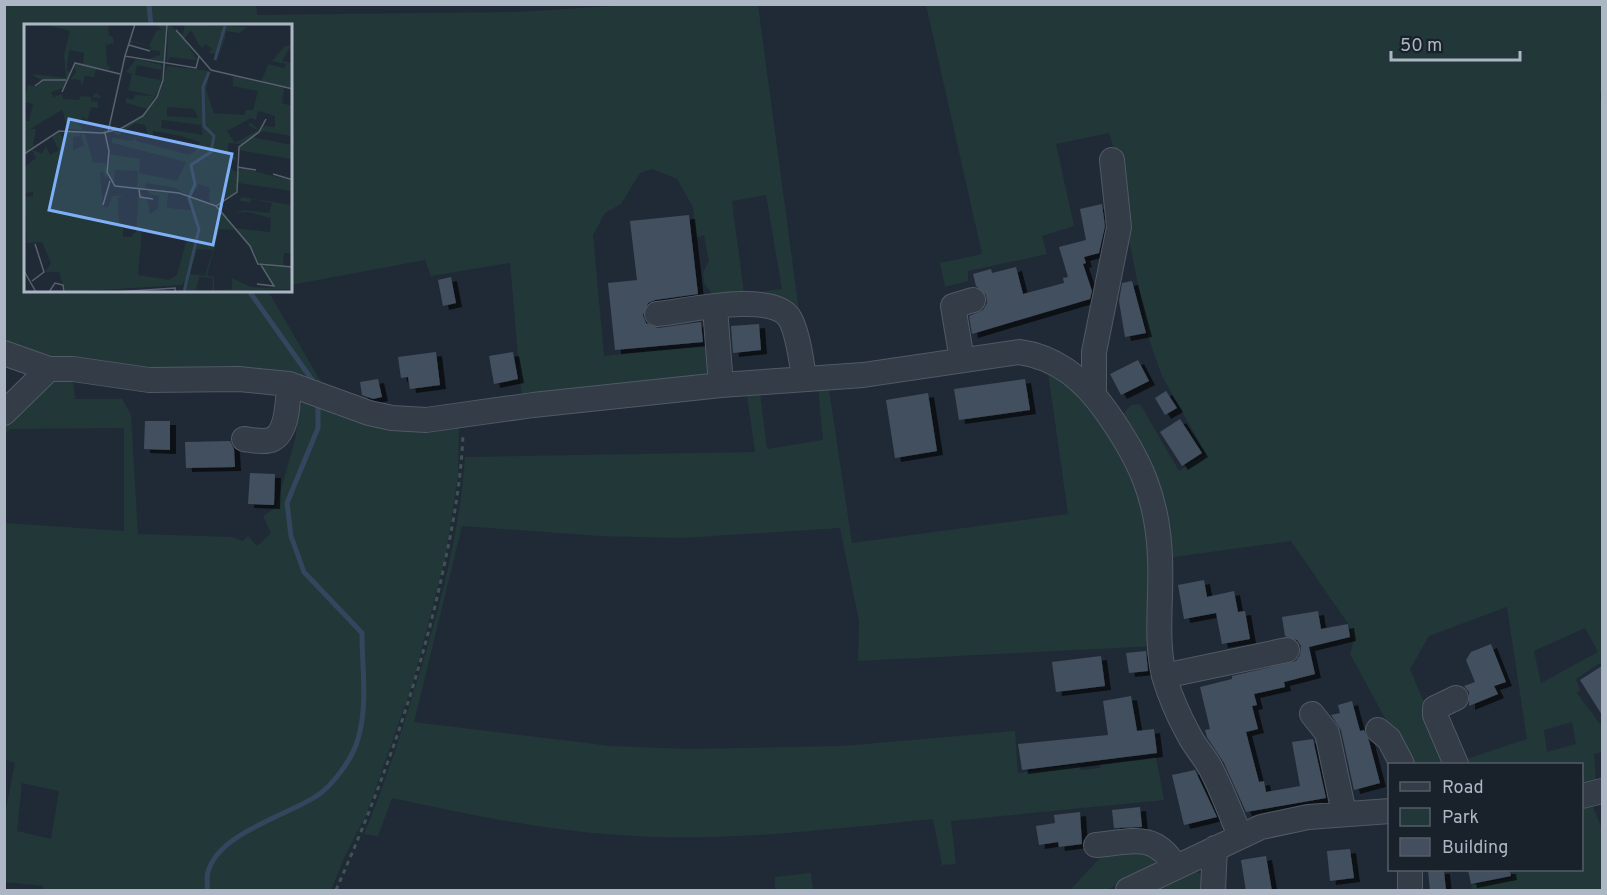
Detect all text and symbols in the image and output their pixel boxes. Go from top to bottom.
inset map [24,24,292,292]
scale bar [1391,24,1520,62]
text: 50 m [1400,35,1442,58]
legend [1388,763,1583,871]
text: Road [1442,777,1484,800]
text: Park [1442,807,1479,830]
text: Building [1442,837,1508,860]

